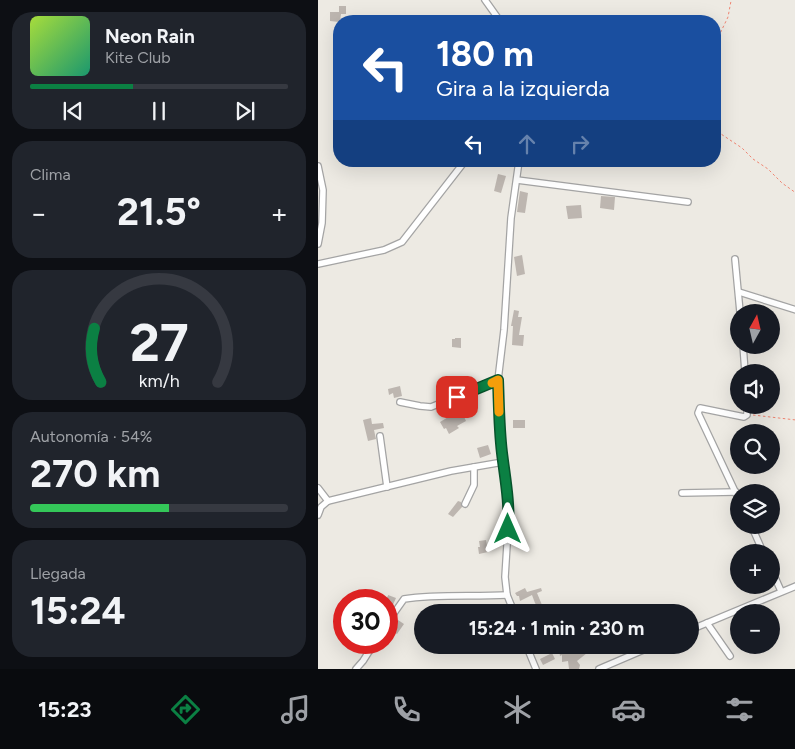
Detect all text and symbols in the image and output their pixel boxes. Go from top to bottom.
text: Neon Rain [105,25,195,48]
text: 180 m [436,33,534,75]
icon: left [353,35,418,100]
text: Kite Club [105,48,171,67]
text: Gira a la izquierda [436,75,610,102]
icon: previous [59,97,87,125]
icon: pause [145,97,173,125]
icon: next [231,97,259,125]
icon: left [460,130,488,158]
icon: ahead [513,130,541,158]
icon: right [566,130,594,158]
text: Clima [30,165,71,184]
text: 21.5° [117,189,201,235]
text: − [30,196,47,230]
text: + [271,196,288,230]
north arrow [730,304,780,354]
map controls [730,304,780,654]
text: 27 [129,312,189,374]
button: sound [730,364,780,414]
text: km/h [139,370,179,391]
pin [436,376,478,418]
icon: arrive [443,383,471,411]
button: search [730,424,780,474]
text: Autonomía · 54% [30,427,152,446]
text: 270 km [30,451,160,497]
button: layers [730,484,780,534]
position arrow [481,502,533,554]
button: + [730,544,780,594]
text: Llegada [30,564,86,583]
text: 15:24 [30,588,126,634]
speed limit sign: 30 [333,589,398,654]
button: − [730,604,780,654]
text: 15:24 · 1 min · 230 m [469,617,644,640]
icon: directions [168,692,203,727]
icon: music [278,692,313,727]
icon: phone [389,692,424,727]
icon: climate [500,692,535,727]
icon: car [611,692,646,727]
icon: filters [722,692,757,727]
text: 15:23 [38,696,92,723]

